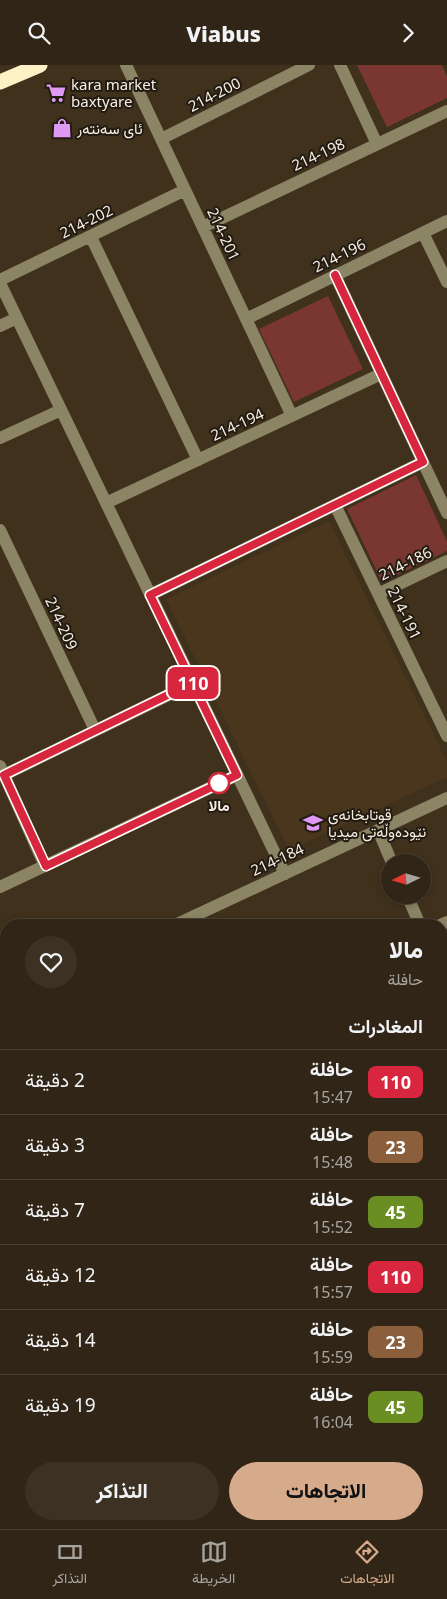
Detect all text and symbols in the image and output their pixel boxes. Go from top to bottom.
text: Viabus [186,18,261,48]
icon: search [25,19,53,47]
icon: forward [394,19,422,47]
street label: 214-200 [184,72,244,116]
place label: kara market baxtyare [71,74,157,111]
supermarket icon: kara market baxtyare [45,82,67,104]
shop icon: ئای سەنتەر [51,117,73,139]
place label: ئای سەنتەر [76,118,143,139]
street label: 214-198 [288,133,348,175]
street label: 214-202 [56,200,116,242]
street label: 214-201 [203,204,245,264]
street label: 214-196 [309,234,369,276]
street label: 214-194 [207,403,267,445]
street label: 214-186 [375,542,435,584]
street label: 214-191 [384,583,426,643]
street label: 214-209 [41,593,83,653]
line badge: 110 [164,667,222,699]
text: 110 [178,671,208,695]
marker: مالا [208,772,230,794]
place label: مالا [208,795,230,815]
place label: قوتابخانەی نێودەوڵەتی میدیا [328,804,426,842]
school or university icon: قوتابخانەی نێودەوڵەتی میدیا [302,812,324,834]
street label: 214-184 [247,838,307,880]
north arrow [381,854,431,904]
map controls [381,854,431,904]
text: مالا [389,932,423,965]
button: heart [25,936,77,988]
text: حافلة [387,968,423,990]
text: المغادرات [348,1013,423,1039]
text: حافلة [310,1056,353,1082]
text: 2 دقيقة [25,1067,85,1093]
text: 110 [380,1070,411,1094]
text: 15:47 [312,1086,353,1108]
text: حافلة [310,1121,353,1147]
text: 3 دقيقة [25,1132,85,1158]
text: 23 [385,1135,406,1159]
text: 15:48 [312,1151,353,1173]
text: حافلة [310,1186,353,1212]
text: 7 دقيقة [25,1197,85,1223]
text: 45 [385,1200,406,1224]
text: 15:52 [312,1216,353,1238]
text: حافلة [310,1251,353,1277]
text: 12 دقيقة [25,1262,96,1288]
text: 110 [380,1265,411,1289]
text: 15:57 [312,1281,353,1303]
text: حافلة [310,1316,353,1342]
text: 14 دقيقة [25,1327,96,1353]
text: 23 [385,1330,406,1354]
text: 15:59 [312,1346,353,1368]
text: حافلة [310,1381,353,1407]
text: 19 دقيقة [25,1392,96,1418]
text: 45 [385,1395,406,1419]
text: 16:04 [312,1411,353,1433]
button: التذاكر [25,1462,219,1520]
button: الاتجاهات [229,1462,423,1520]
tab: التذاكر [52,1538,87,1591]
tab: الخريطة [192,1538,235,1591]
tab: الاتجاهات [340,1538,395,1591]

